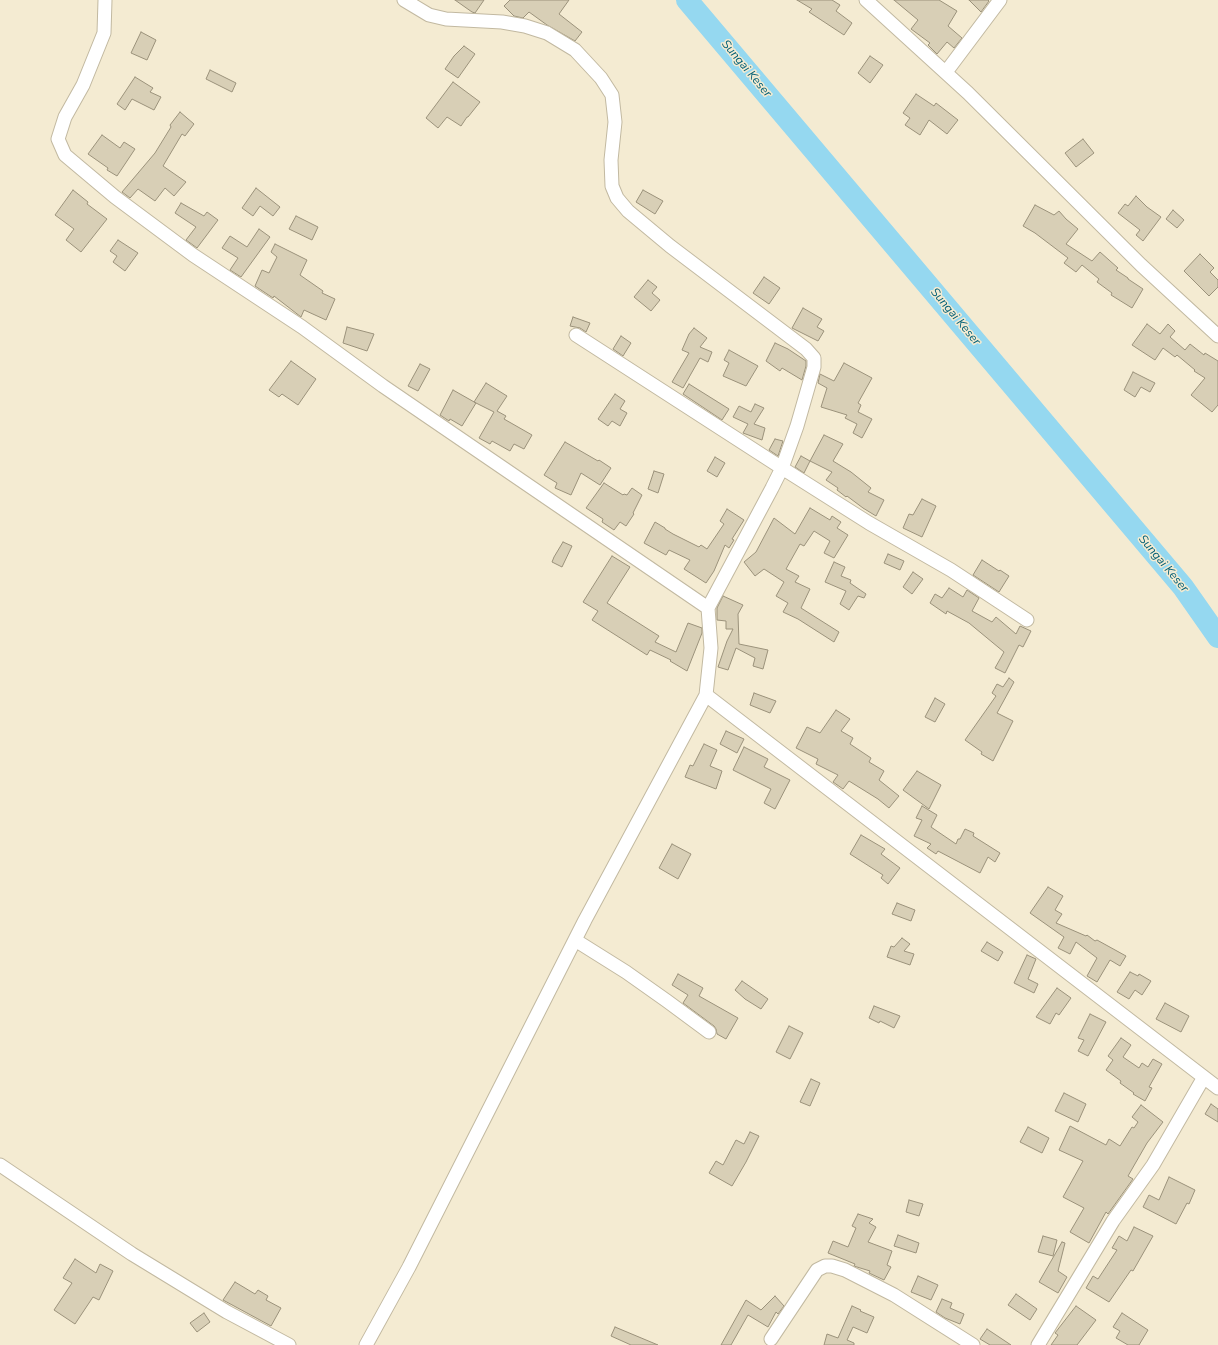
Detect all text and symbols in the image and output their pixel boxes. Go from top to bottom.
water label: Sungai Keser [718,37,774,101]
water label: Sungai Keser [927,285,983,349]
water label: Sungai Keser [1135,532,1191,596]

